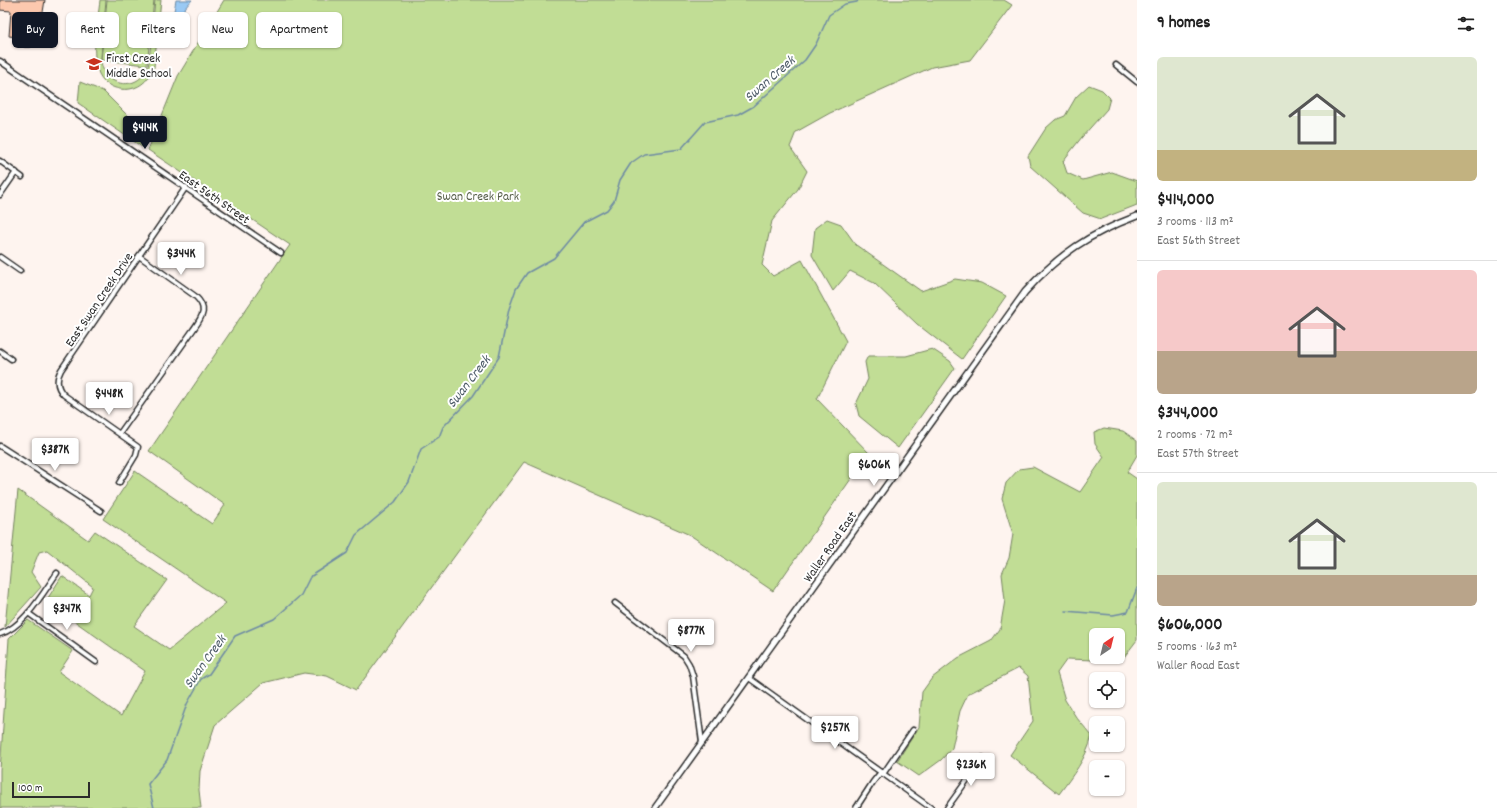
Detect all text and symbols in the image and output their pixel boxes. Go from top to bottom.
chip: Buy [12,12,58,48]
chip: Rent [66,12,119,48]
chip: Filters [127,12,190,48]
chip: New [198,12,248,48]
chip: Apartment [256,12,342,48]
text: 9 homes [1157,12,1210,36]
icon: filters [1455,13,1477,35]
place label: First Creek Middle School [106,50,172,84]
water label: Swan Creek [741,51,801,107]
school or university icon: First Creek Middle School [85,55,103,73]
icon: home [1281,83,1353,155]
pin: $414K [117,116,173,150]
text: $414K [132,119,158,138]
street label: East 56th Street [174,166,253,230]
park label: Swan Creek Park [437,188,519,207]
text: $414,000 [1157,189,1214,213]
text: 3 rooms · 113 m² [1157,213,1234,232]
text: East 56th Street [1157,232,1240,251]
pin: $344K [153,242,209,276]
text: $344K [166,245,196,264]
street label: East Swan Creek Drive [61,249,139,352]
icon: home [1281,296,1353,368]
water label: Swan Creek [443,351,497,413]
pin: $448K [81,382,137,416]
text: $448K [95,385,123,404]
text: $344,000 [1157,402,1218,426]
text: 2 rooms · 72 m² [1157,426,1233,445]
pin: $387K [27,438,83,472]
text: $387K [41,441,69,460]
text: East 57th Street [1157,445,1239,464]
pin: $606K [846,453,902,487]
text: $606K [858,456,890,475]
street label: Waller Road East [800,508,863,587]
icon: home [1281,508,1353,580]
pin: $347K [39,597,95,631]
text: $347K [53,600,81,619]
text: $606,000 [1157,614,1223,638]
pin: $877K [663,619,719,653]
text: $877K [677,622,705,641]
north arrow [1089,628,1125,664]
map controls [1089,628,1125,796]
water label: Swan Creek [179,630,233,693]
text: 5 rooms · 163 m² [1157,638,1237,657]
text: Waller Road East [1157,657,1240,676]
button: locate [1089,672,1125,708]
pin: $257K [807,716,863,750]
button: + [1089,716,1125,752]
text: $257K [820,719,850,738]
pin: $236K [943,753,999,787]
text: $236K [956,756,986,775]
button: − [1089,760,1125,796]
scale bar [12,780,90,799]
text: 100 m [18,781,42,797]

